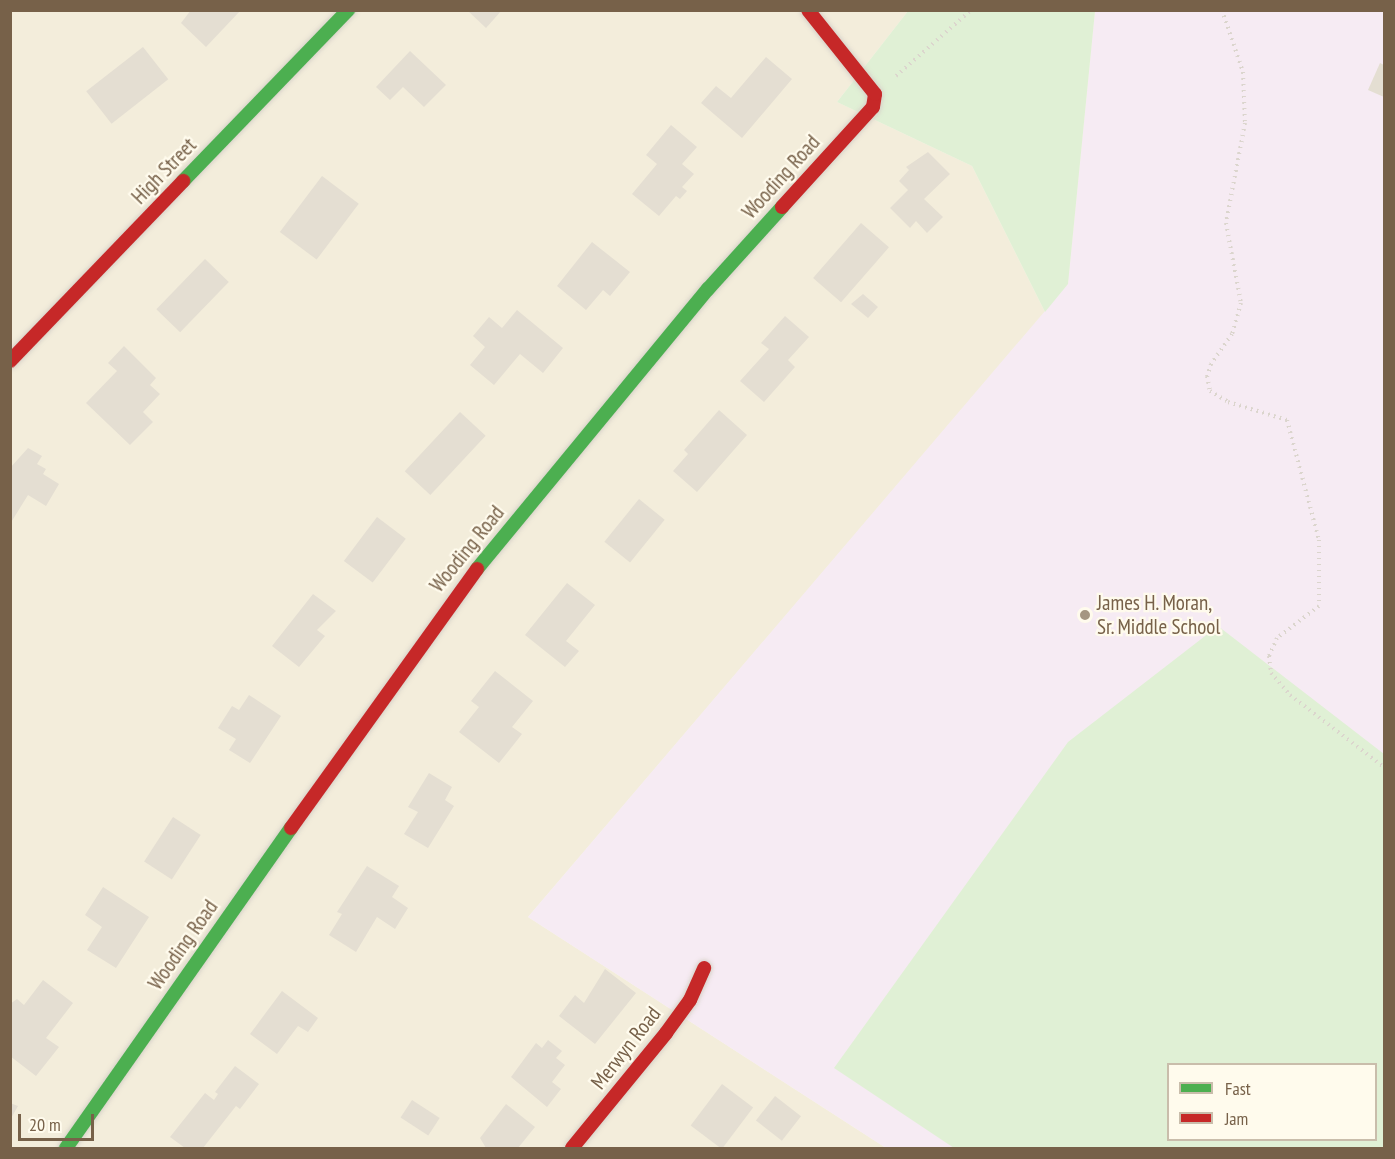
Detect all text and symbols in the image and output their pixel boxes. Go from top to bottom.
street label: Wooding Road [737,130,825,224]
street label: High Street [126,133,202,209]
street label: Wooding Road [425,501,509,597]
place label: James H. Moran, Sr. Middle School [1097,590,1222,640]
marker: James H. Moran, Sr. Middle School [1078,608,1092,622]
street label: Wooding Road [143,895,223,995]
street label: Merwyn Road [586,1002,666,1094]
legend [1167,1063,1377,1141]
text: Fast [1225,1077,1251,1100]
scale bar [21,1102,98,1140]
text: Jam [1225,1107,1248,1130]
text: 20 m [29,1113,61,1136]

